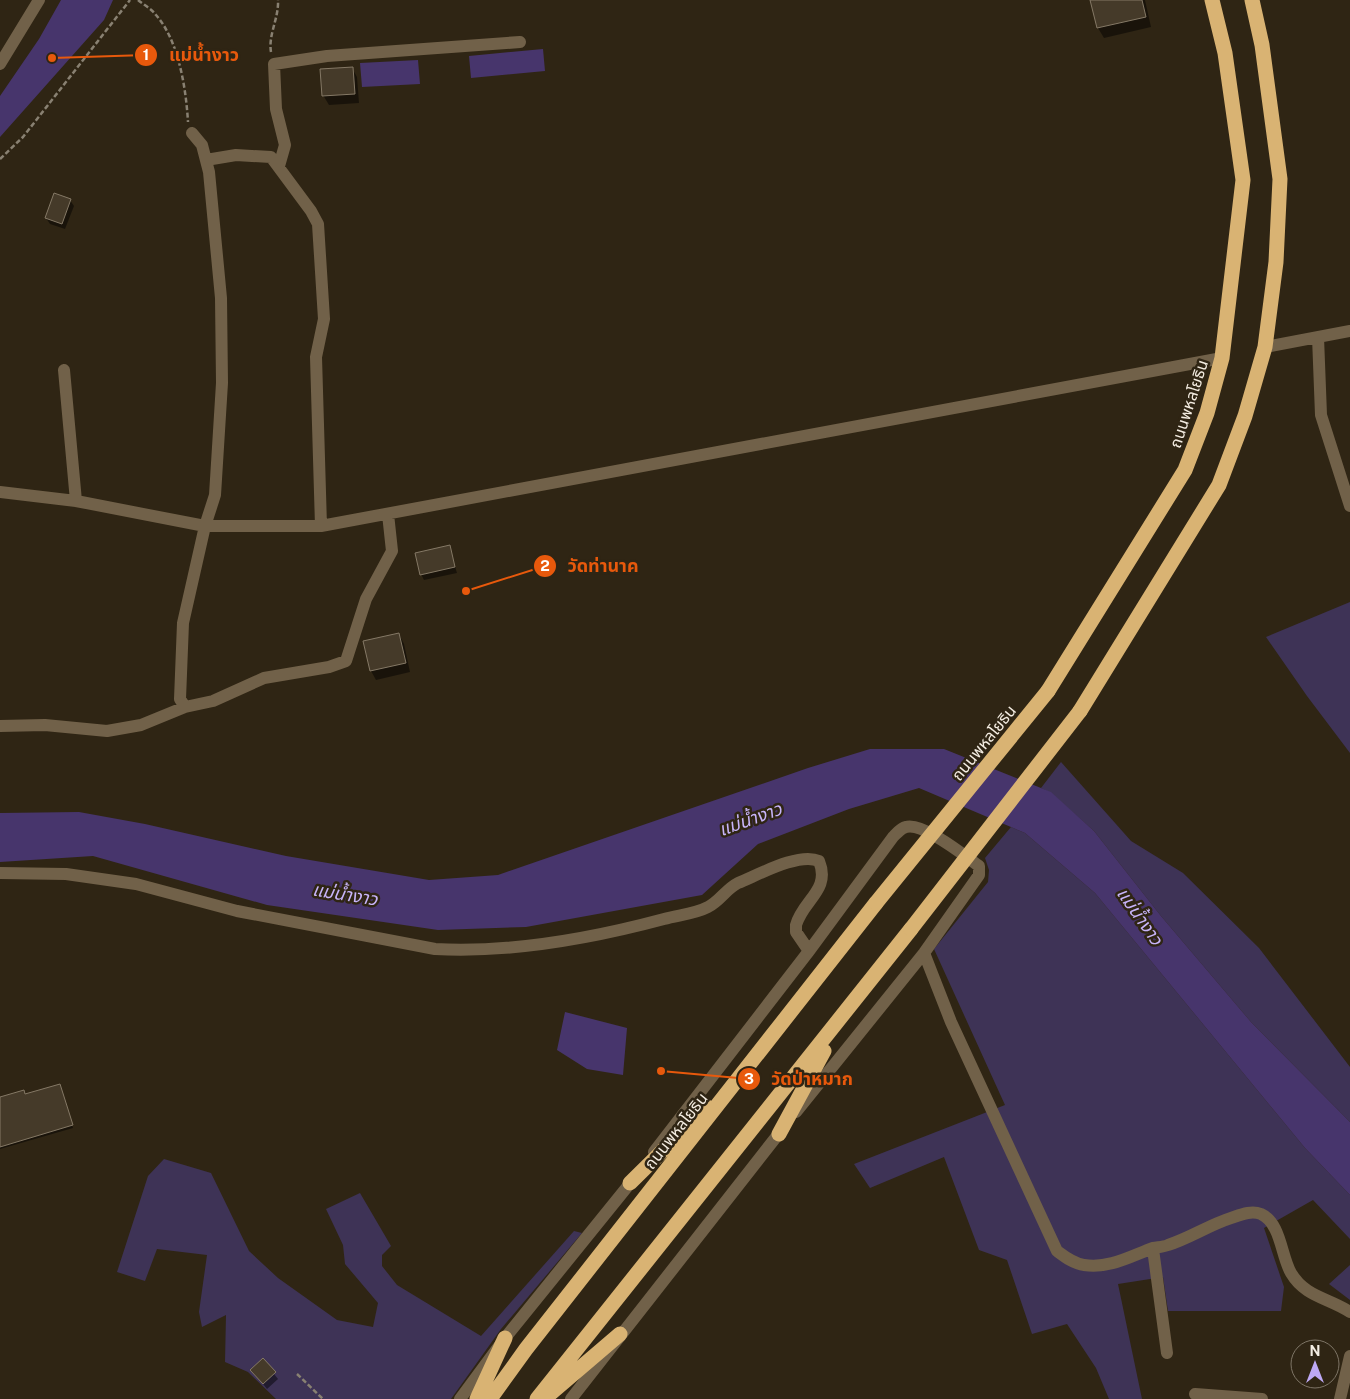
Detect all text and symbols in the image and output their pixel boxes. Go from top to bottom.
callout: แม่น้ำงาว [134,38,249,71]
text: แม่น้ำงาว [169,42,239,65]
text: 1 [143,46,149,63]
street label: ถนนพหลโยธิน [1166,358,1212,450]
callout: วัดท่านาค [533,549,649,582]
text: วัดท่านาค [567,555,639,576]
text: 2 [540,557,550,574]
street label: ถนนพหลโยธิน [948,702,1020,784]
water label: แม่น้ำงาว [715,796,785,840]
water label: แม่น้ำงาว [311,877,380,910]
water label: แม่น้ำงาว [1113,882,1170,950]
callout: วัดป่าหมาก [736,1063,863,1096]
text: วัดป่าหมาก [771,1068,853,1089]
text: 3 [744,1070,754,1087]
street label: ถนนพหลโยธิน [640,1089,712,1173]
north arrow [1290,1339,1340,1389]
text: N [1310,1343,1320,1359]

